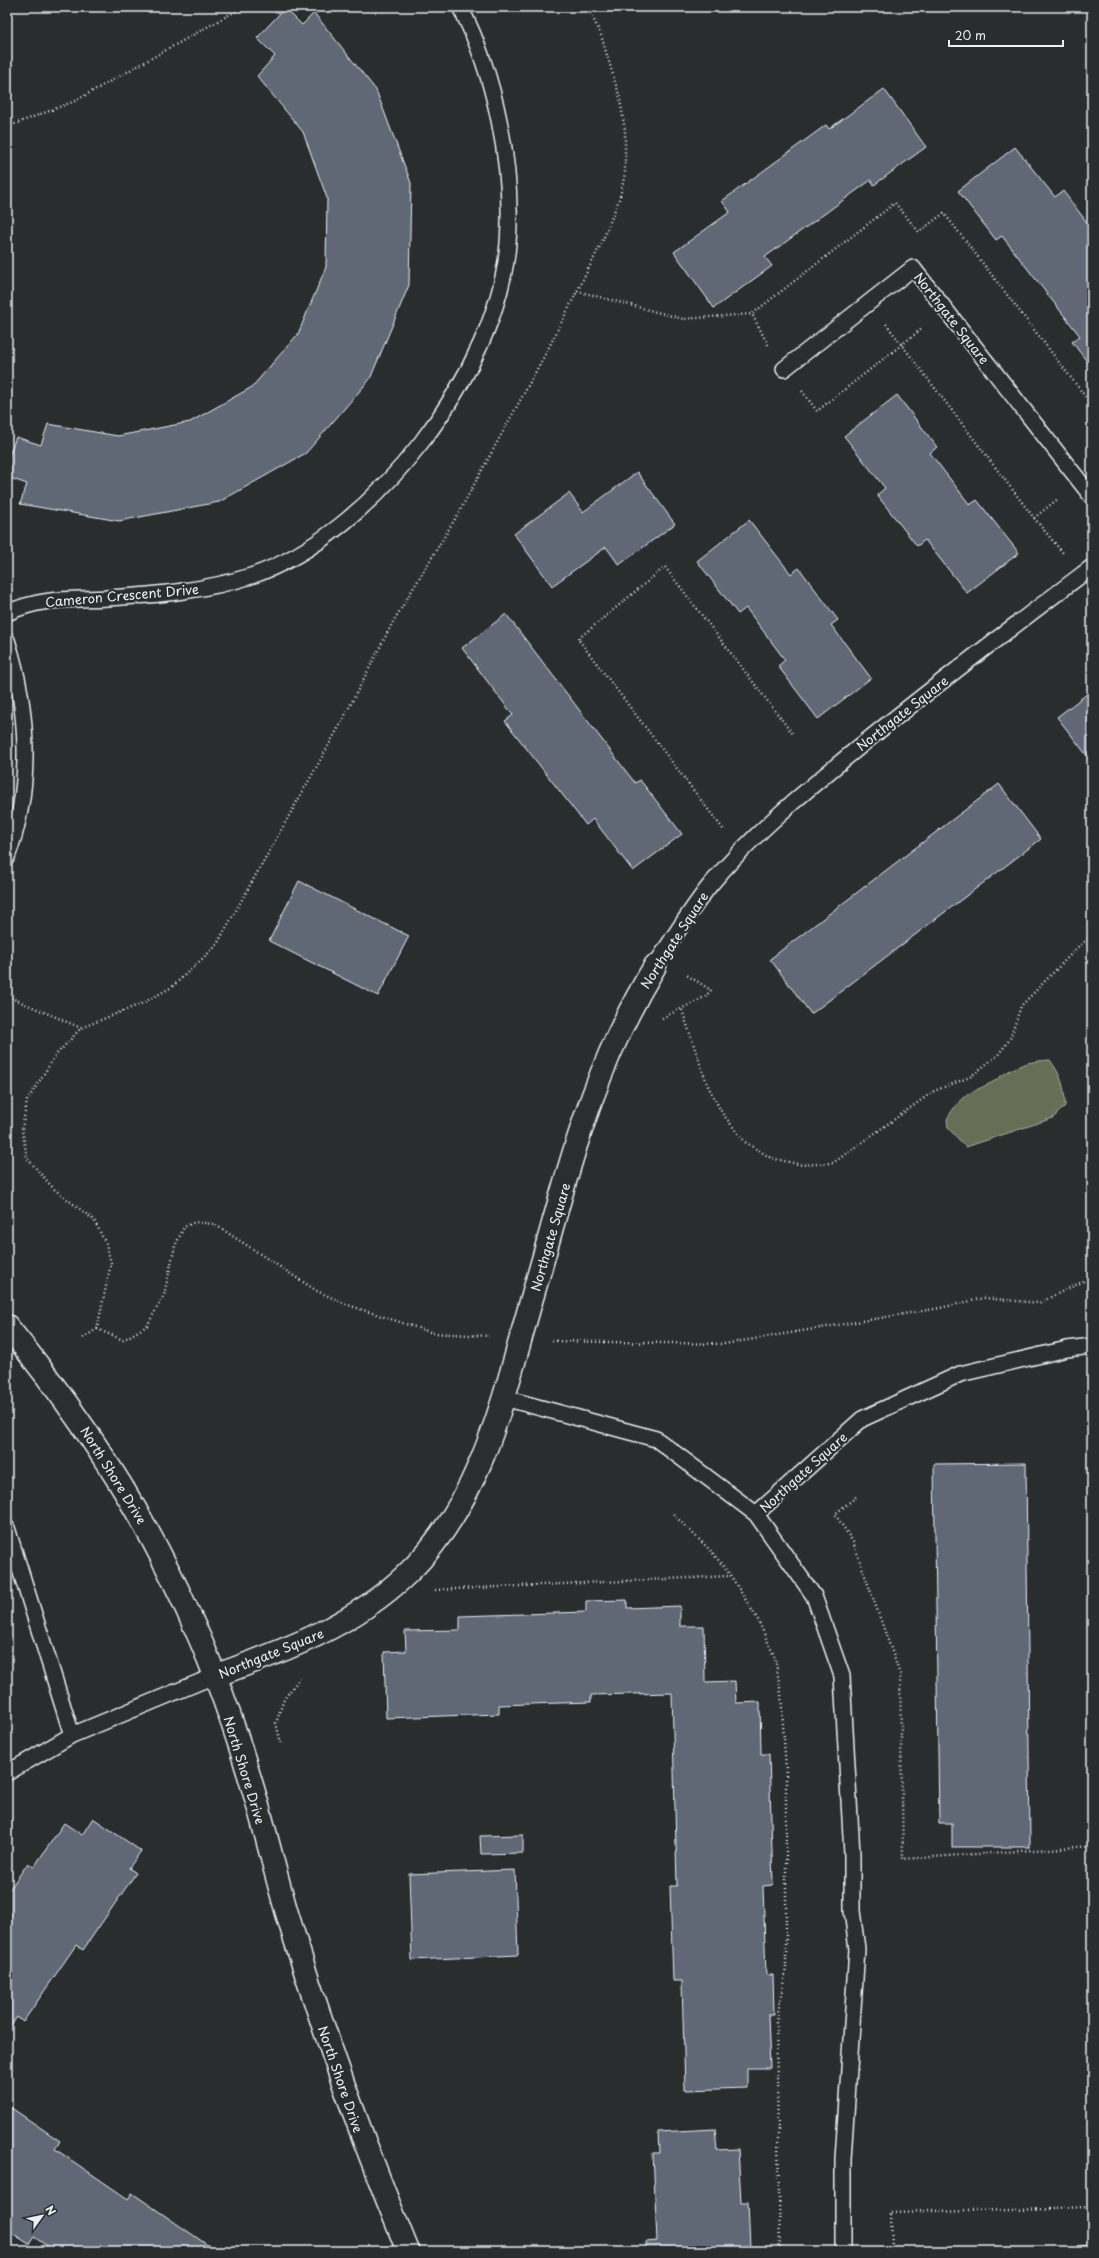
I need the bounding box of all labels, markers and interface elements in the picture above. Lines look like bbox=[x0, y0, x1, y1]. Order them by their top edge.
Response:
scale bar bbox=[949, 22, 1063, 48]
text: 20 m bbox=[955, 26, 986, 44]
street label: Northgate Square bbox=[910, 268, 994, 368]
street label: Cameron Crescent Drive bbox=[45, 579, 200, 611]
street label: Northgate Square bbox=[852, 671, 952, 755]
street label: Northgate Square bbox=[636, 888, 713, 992]
street label: Northgate Square bbox=[525, 1180, 575, 1293]
street label: North Shore Drive bbox=[76, 1423, 152, 1527]
street label: Northgate Square bbox=[755, 1427, 851, 1517]
street label: Northgate Square bbox=[216, 1623, 327, 1683]
street label: North Shore Drive bbox=[220, 1714, 270, 1826]
street label: North Shore Drive bbox=[314, 2023, 368, 2135]
north arrow bbox=[22, 2196, 62, 2236]
text: N bbox=[41, 2202, 60, 2219]

